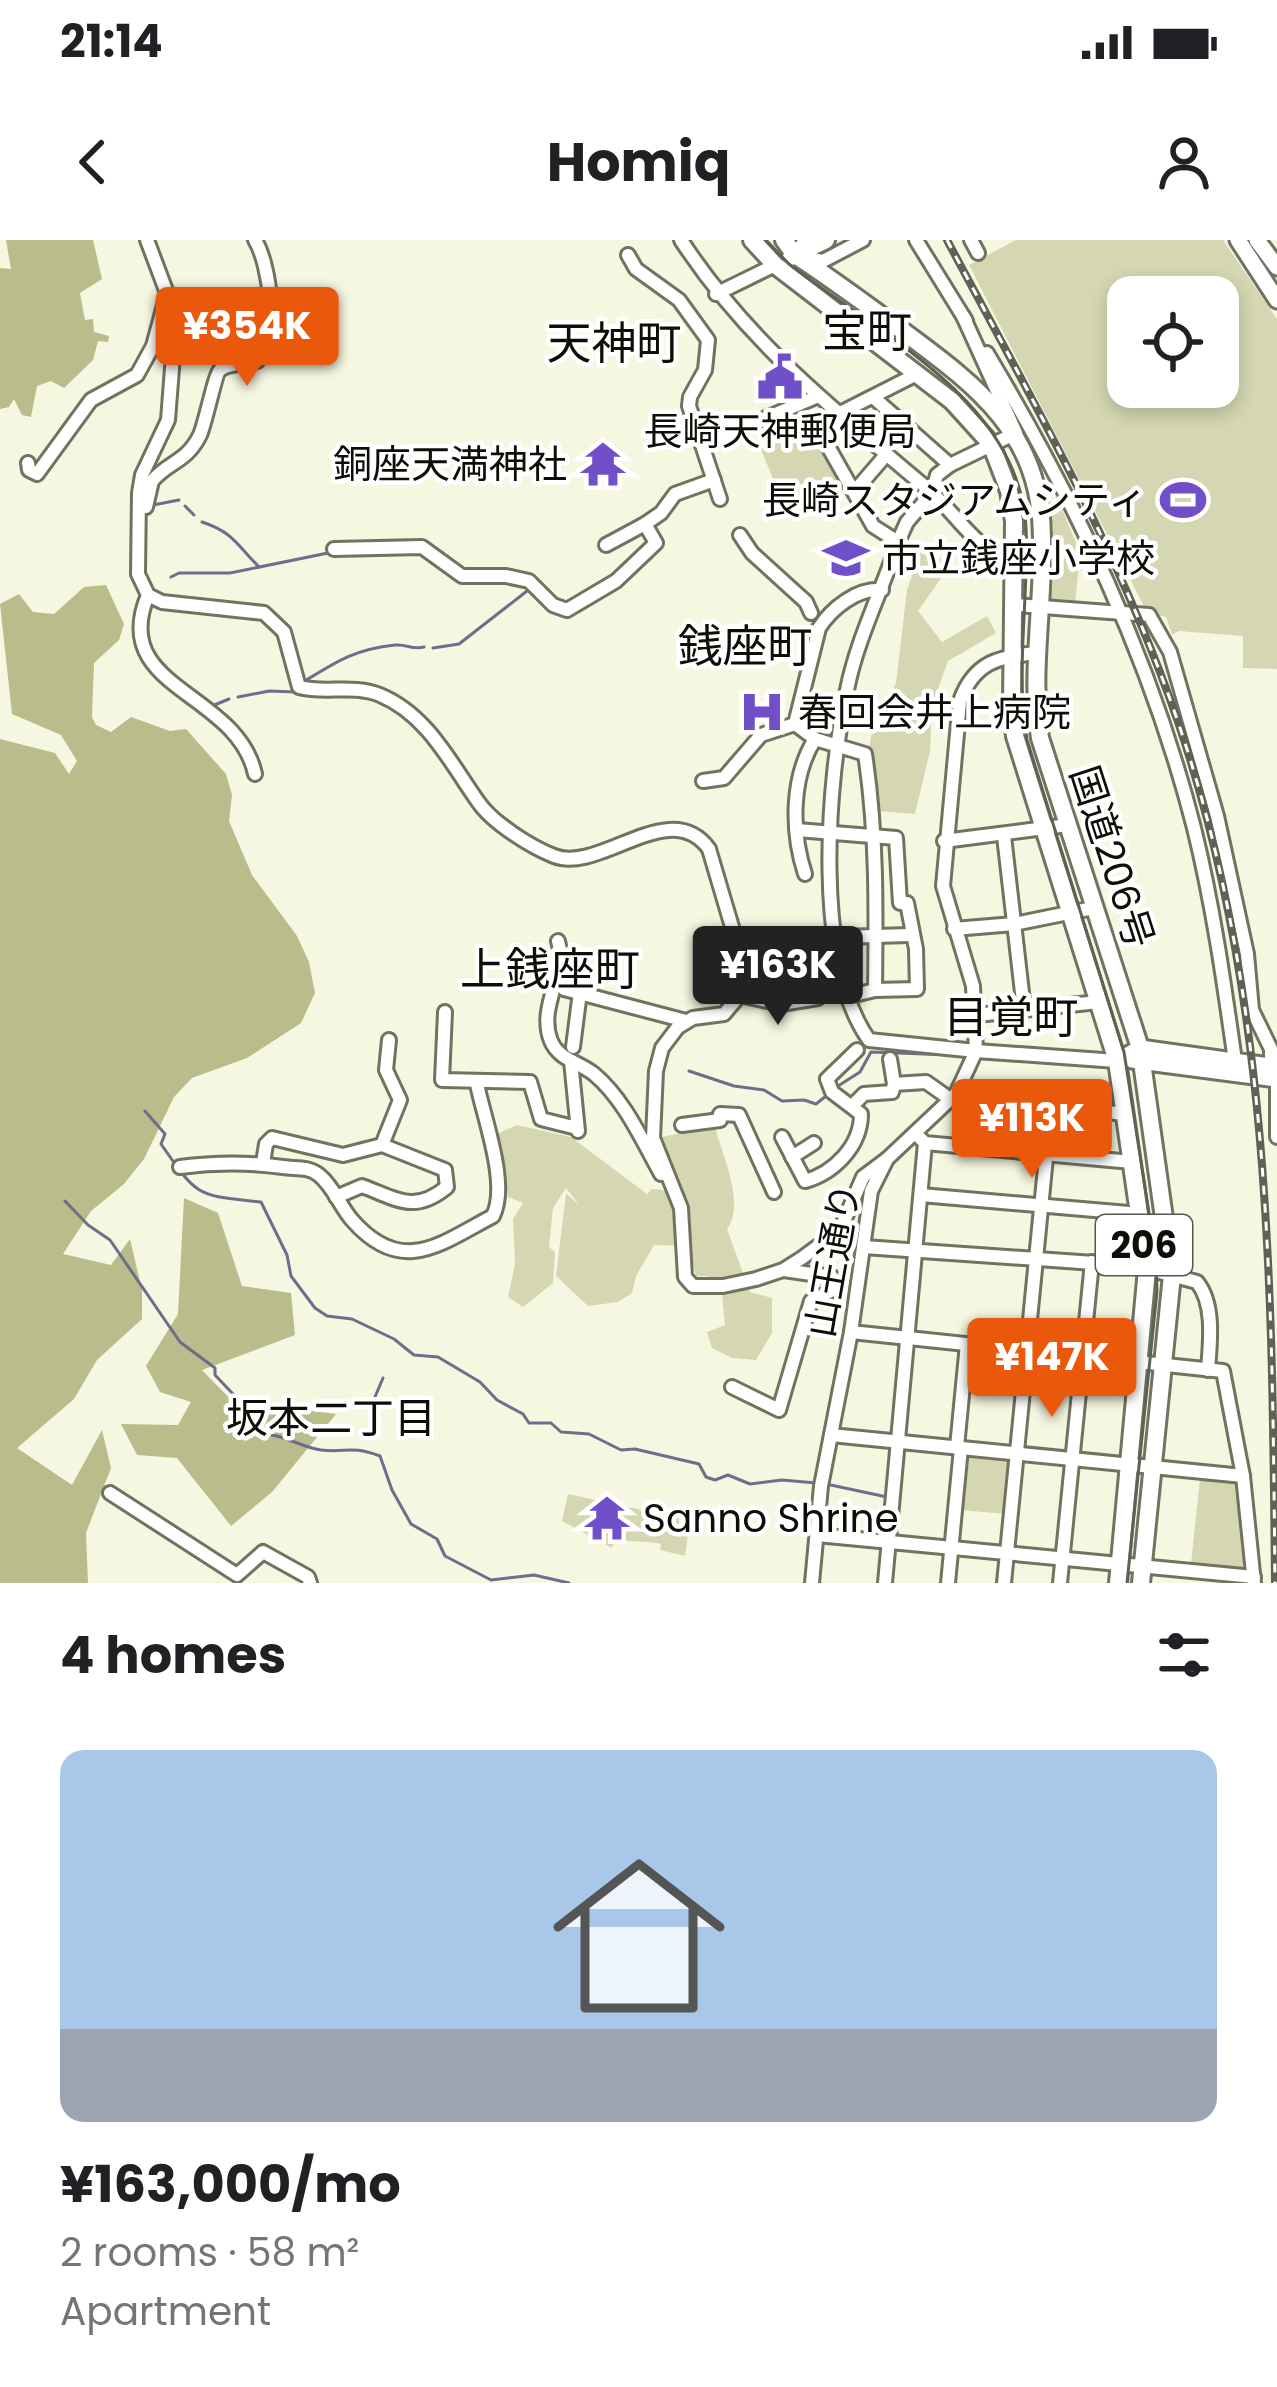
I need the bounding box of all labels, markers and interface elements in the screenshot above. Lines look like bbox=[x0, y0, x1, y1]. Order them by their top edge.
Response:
text: 21:14 bbox=[60, 10, 163, 73]
text: Homiq bbox=[547, 124, 730, 200]
icon: back bbox=[60, 129, 126, 195]
icon: person bbox=[1151, 129, 1217, 195]
map controls bbox=[1107, 276, 1239, 408]
button: locate bbox=[1107, 276, 1239, 408]
pin: ¥354K bbox=[163, 287, 331, 389]
text: ¥354K bbox=[183, 298, 311, 353]
district label: 宝町 bbox=[822, 300, 912, 363]
district label: 天神町 bbox=[546, 312, 682, 375]
public building icon: 長崎天神郵便局 bbox=[755, 352, 805, 402]
place label: 長崎天神郵便局 bbox=[643, 404, 917, 459]
place label: 銅座天満神社 bbox=[333, 437, 567, 492]
temple icon: 銅座天満神社 bbox=[578, 439, 628, 489]
place label: 長崎スタジアムシティ bbox=[762, 473, 1147, 528]
sports icon: 長崎スタジアムシティ bbox=[1158, 475, 1208, 525]
place label: 市立銭座小学校 bbox=[882, 531, 1155, 586]
school or university icon: 市立銭座小学校 bbox=[821, 533, 871, 583]
district label: 銭座町 bbox=[677, 615, 813, 678]
place label: 春回会井上病院 bbox=[798, 685, 1071, 740]
hospital icon: 春回会井上病院 bbox=[737, 687, 787, 737]
street label: 国道206号 bbox=[1057, 759, 1167, 955]
pin: ¥163K bbox=[694, 926, 862, 1028]
text: ¥163K bbox=[720, 937, 836, 992]
district label: 上銭座町 bbox=[460, 938, 640, 1001]
district label: 目覚町 bbox=[943, 986, 1079, 1049]
pin: ¥113K bbox=[948, 1079, 1116, 1181]
text: ¥113K bbox=[979, 1090, 1085, 1145]
street label: 山王通り bbox=[792, 1178, 874, 1342]
road number: 206 bbox=[1096, 1215, 1192, 1275]
pin: ¥147K bbox=[968, 1318, 1136, 1420]
text: ¥147K bbox=[994, 1329, 1110, 1384]
district label: 坂本二丁目 bbox=[226, 1389, 436, 1448]
place label: Sanno Shrine bbox=[643, 1491, 899, 1546]
temple icon: Sanno Shrine bbox=[582, 1493, 632, 1543]
text: 4 homes bbox=[60, 1619, 286, 1691]
icon: filters bbox=[1151, 1622, 1217, 1688]
icon: home bbox=[531, 1828, 747, 2044]
text: ¥163,000/mo bbox=[60, 2148, 401, 2220]
text: 2 rooms · 58 m² bbox=[60, 2225, 359, 2280]
text: Apartment bbox=[60, 2284, 271, 2339]

